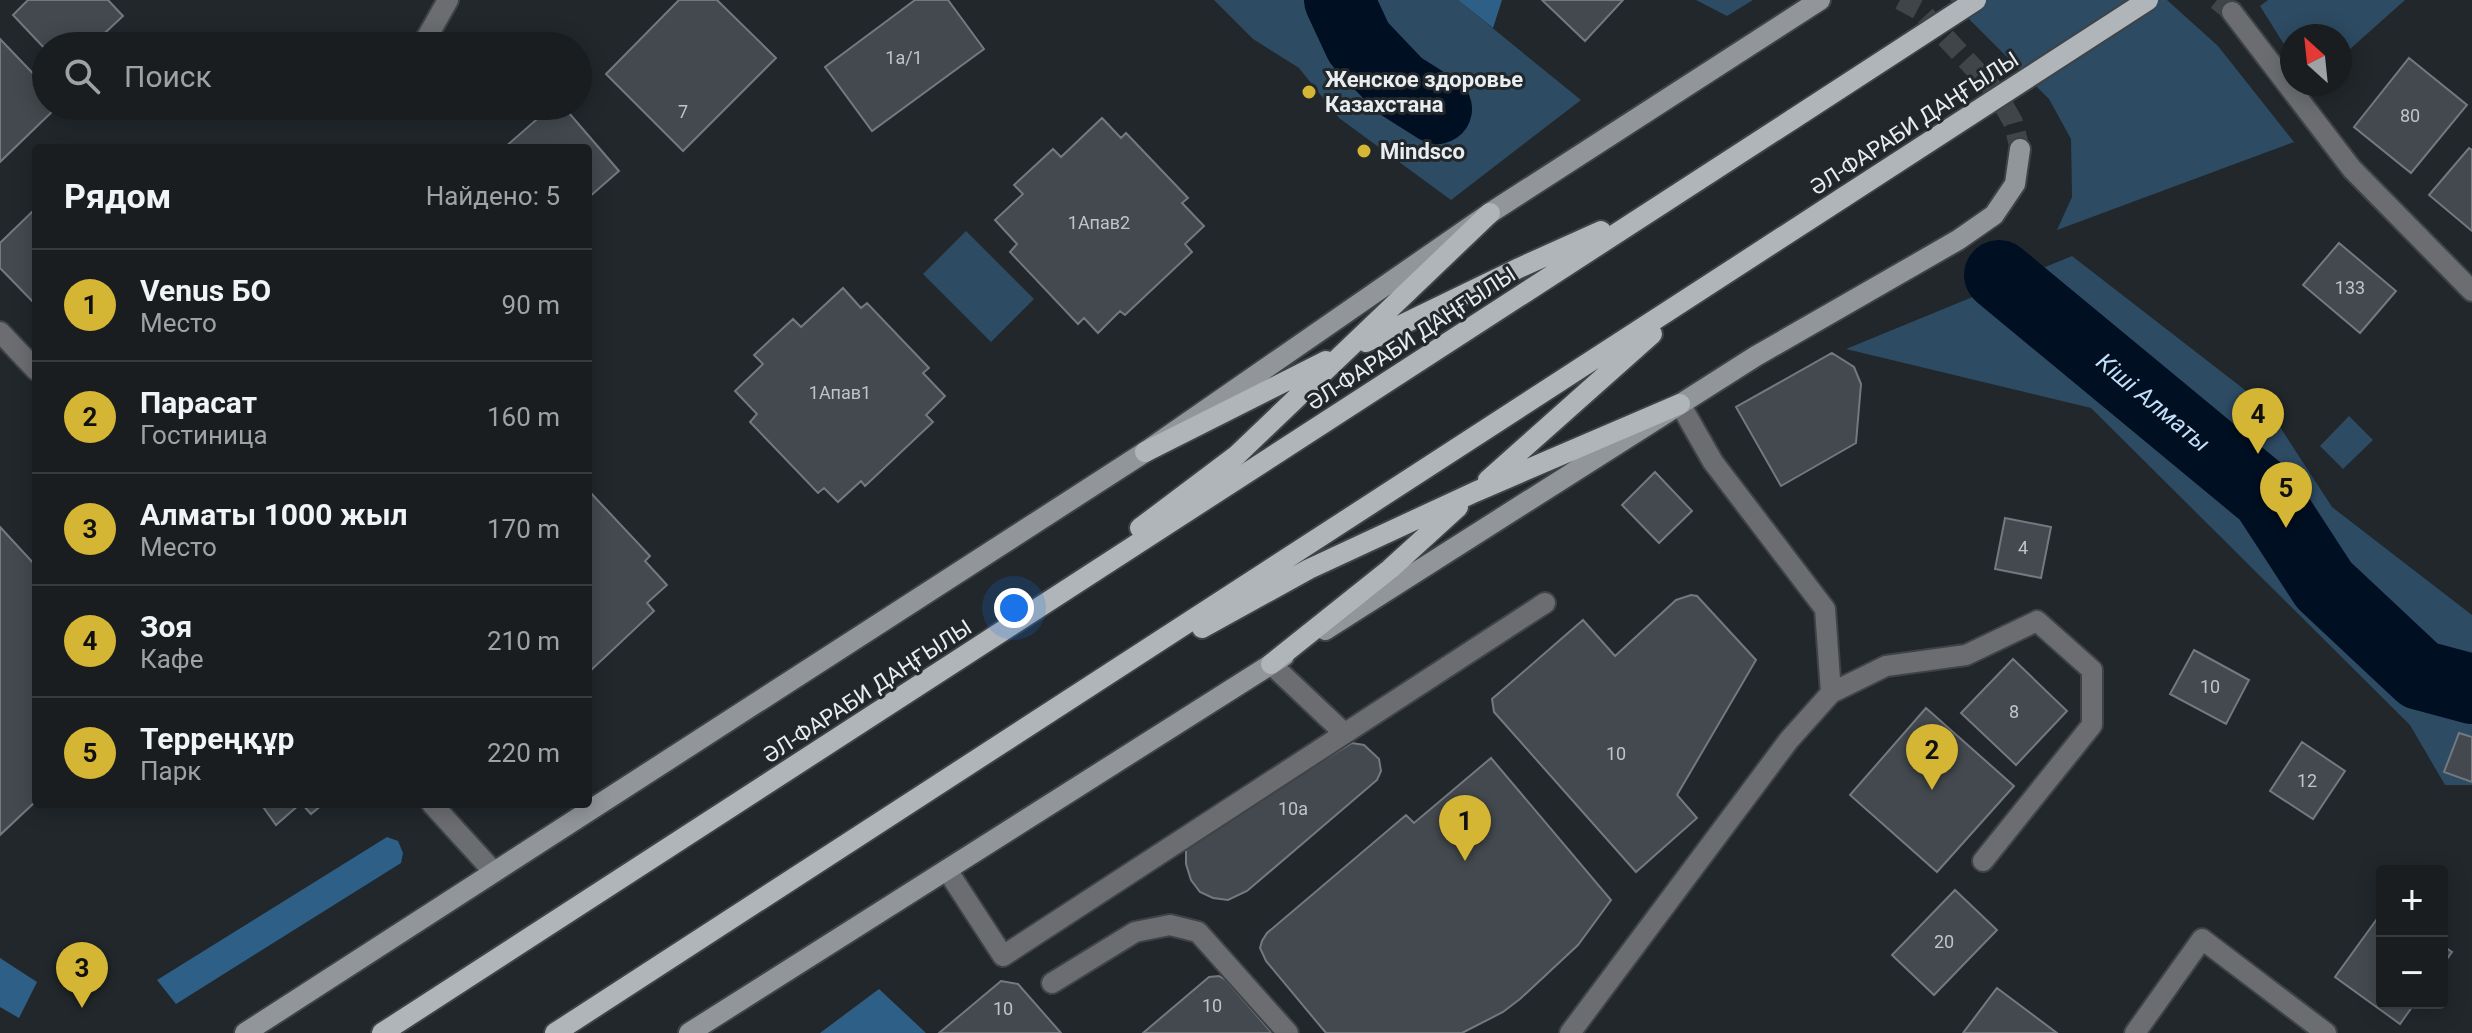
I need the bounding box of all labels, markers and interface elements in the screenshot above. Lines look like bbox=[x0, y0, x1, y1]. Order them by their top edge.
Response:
north arrow bbox=[2280, 24, 2352, 96]
search box bbox=[32, 32, 592, 120]
house number: 1а/1 bbox=[885, 47, 923, 68]
street label: ӘЛ-ФАРАБИ ДАҢҒЫЛЫ bbox=[1805, 47, 2023, 200]
icon: search bbox=[60, 54, 104, 98]
text: Поиск bbox=[124, 59, 212, 94]
place label: Женское здоровье Казахстана bbox=[1325, 67, 1523, 117]
marker: Женское здоровье Казахстана bbox=[1300, 83, 1318, 101]
house number: 7 bbox=[678, 101, 688, 122]
house number: 80 bbox=[2400, 105, 2420, 126]
place label: Mindsco bbox=[1380, 139, 1465, 164]
marker: Mindsco bbox=[1355, 142, 1373, 160]
text: Рядом bbox=[64, 176, 171, 216]
text: Найдено: 5 bbox=[426, 181, 560, 211]
house number: 1Апав2 bbox=[1068, 212, 1130, 233]
street label: ӘЛ-ФАРАБИ ДАҢҒЫЛЫ bbox=[1302, 262, 1520, 415]
text: Venus БО bbox=[140, 273, 271, 308]
house number: 133 bbox=[2335, 277, 2365, 298]
text: 1 bbox=[83, 290, 97, 320]
text: 90 m bbox=[502, 290, 560, 320]
text: Место bbox=[140, 308, 217, 338]
water label: Кіші Алматы bbox=[2091, 347, 2216, 458]
house number: 1Апав1 bbox=[809, 382, 871, 403]
text: Парасат bbox=[140, 385, 257, 420]
pin: 4 bbox=[2232, 388, 2284, 454]
text: 2 bbox=[83, 402, 97, 432]
text: 160 m bbox=[487, 402, 560, 432]
text: Гостиница bbox=[140, 420, 268, 450]
pin: 5 bbox=[2260, 462, 2312, 528]
text: Алматы 1000 жыл bbox=[140, 497, 408, 532]
text: 3 bbox=[83, 514, 97, 544]
text: 170 m bbox=[487, 514, 560, 544]
text: Место bbox=[140, 532, 217, 562]
house number: 4 bbox=[2018, 537, 2028, 558]
your location bbox=[994, 588, 1034, 628]
text: Зоя bbox=[140, 609, 192, 644]
street label: ӘЛ-ФАРАБИ ДАҢҒЫЛЫ bbox=[758, 615, 976, 768]
text: 4 bbox=[83, 626, 97, 656]
text: 210 m bbox=[487, 626, 560, 656]
text: Кафе bbox=[140, 644, 204, 674]
house number: 10 bbox=[2200, 676, 2220, 697]
house number: 8 bbox=[2009, 701, 2019, 722]
text: Терреңқұр bbox=[140, 721, 295, 756]
pin: 2 bbox=[1906, 724, 1958, 790]
text: 5 bbox=[83, 738, 97, 768]
text: 220 m bbox=[487, 738, 560, 768]
house number: 10 bbox=[1606, 743, 1626, 764]
text: Парк bbox=[140, 756, 201, 786]
house number: 12 bbox=[2297, 770, 2317, 791]
pin: 1 bbox=[1439, 795, 1491, 861]
house number: 10а bbox=[1278, 798, 1308, 819]
map controls bbox=[2376, 865, 2448, 1009]
button: + bbox=[2376, 865, 2448, 937]
house number: 20 bbox=[1934, 931, 1954, 952]
button: − bbox=[2376, 937, 2448, 1009]
pin: 3 bbox=[56, 942, 108, 1008]
house number: 10 bbox=[1202, 995, 1222, 1016]
house number: 10 bbox=[993, 998, 1013, 1019]

